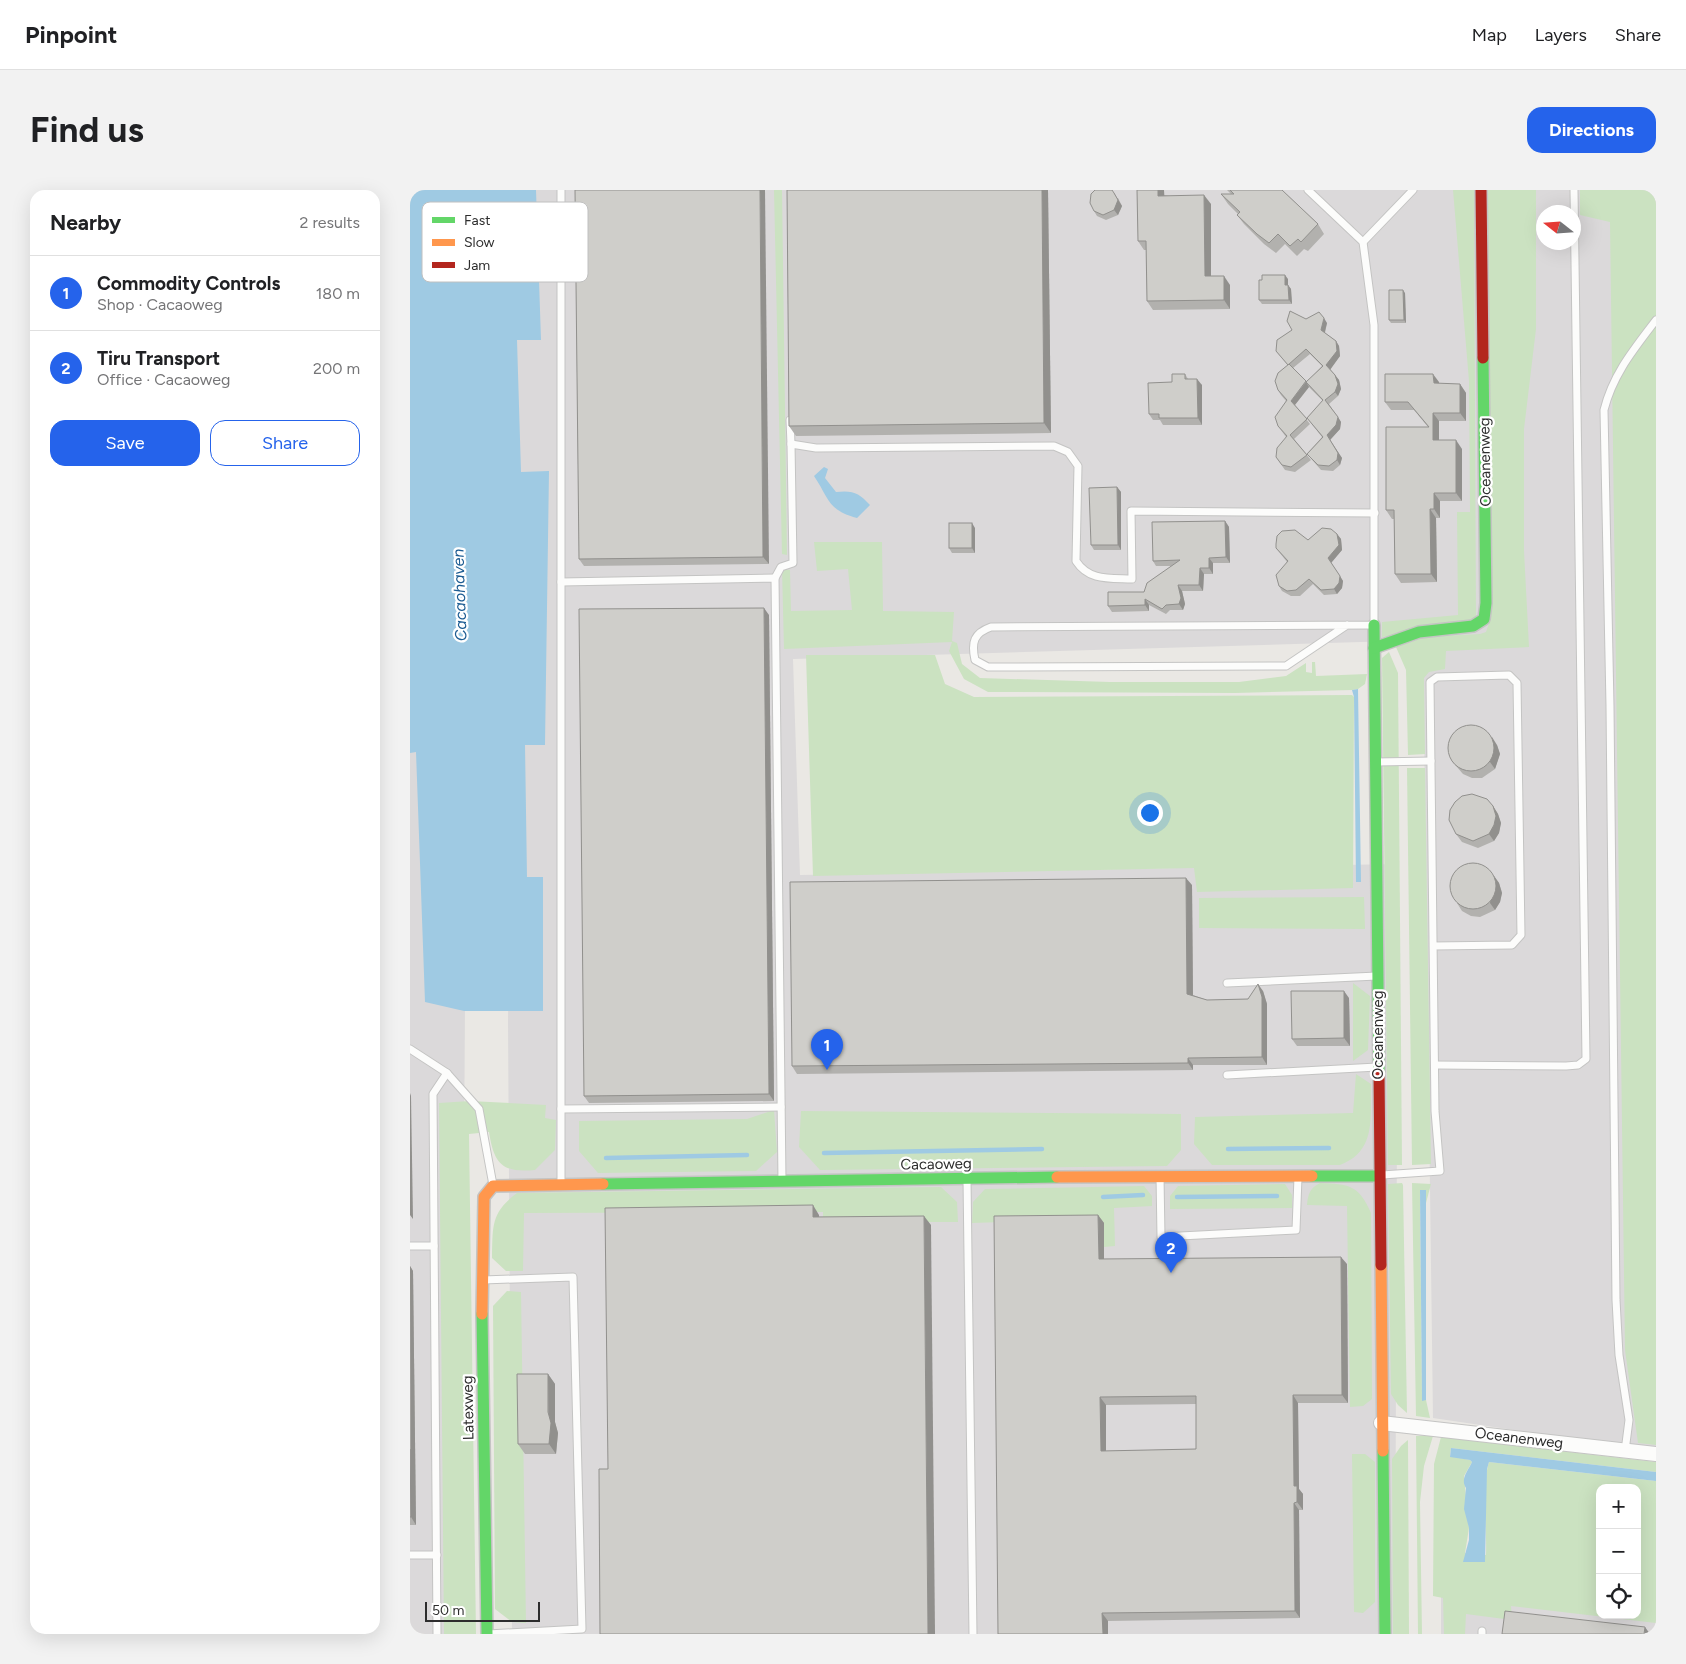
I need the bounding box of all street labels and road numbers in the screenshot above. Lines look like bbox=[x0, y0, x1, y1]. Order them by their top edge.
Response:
street label: Oceanenweg bbox=[1475, 417, 1495, 507]
street label: Oceanenweg bbox=[1369, 991, 1387, 1080]
street label: Cacaoweg bbox=[900, 1154, 972, 1174]
street label: Latexweg bbox=[458, 1375, 478, 1441]
street label: Oceanenweg bbox=[1474, 1424, 1564, 1452]

